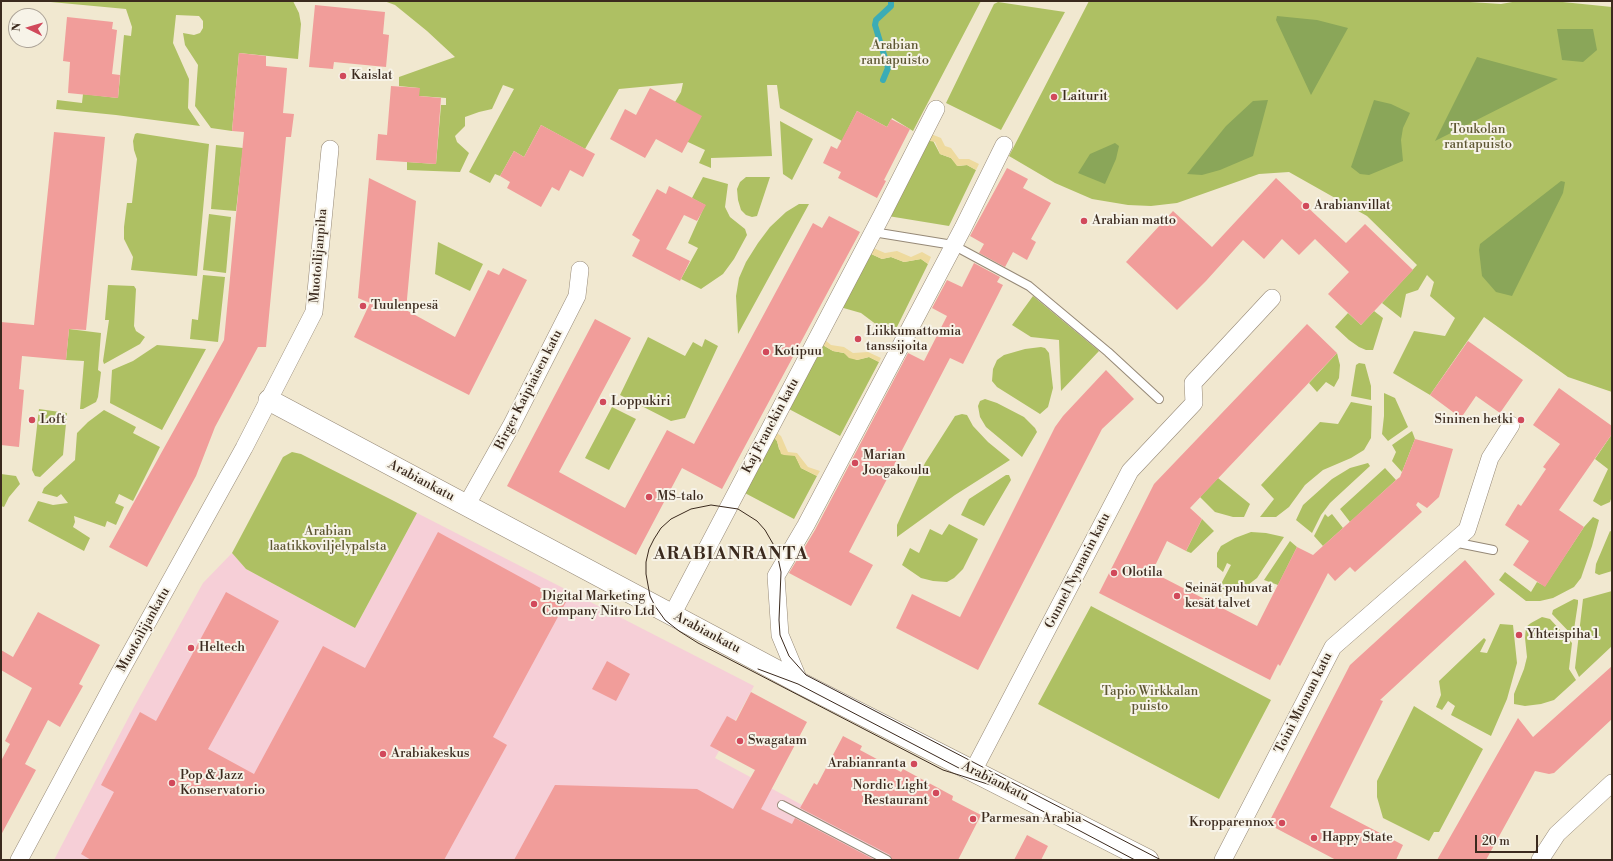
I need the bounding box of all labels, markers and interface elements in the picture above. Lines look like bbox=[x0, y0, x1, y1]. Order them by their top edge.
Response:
north arrow bbox=[8, 8, 48, 48]
text: N bbox=[10, 22, 24, 32]
park label: Arabian rantapuisto bbox=[861, 38, 929, 69]
place label: Kaislat bbox=[351, 68, 393, 84]
marker: Kaislat bbox=[338, 71, 348, 81]
place label: Laiturit bbox=[1062, 89, 1108, 105]
marker: Laiturit bbox=[1049, 92, 1059, 102]
park label: Toukolan rantapuisto bbox=[1444, 122, 1512, 153]
place label: Arabianvillat bbox=[1314, 198, 1391, 214]
marker: Arabianvillat bbox=[1301, 201, 1311, 211]
street label: Muotoilijanpiha bbox=[307, 208, 331, 304]
place label: Arabian matto bbox=[1092, 213, 1176, 229]
marker: Arabian matto bbox=[1079, 216, 1089, 226]
place label: Tuulenpesä bbox=[371, 298, 438, 314]
marker: Tuulenpesä bbox=[358, 301, 368, 311]
place label: Liikkumattomia tanssijoita bbox=[866, 324, 961, 355]
street label: Birger Kaipiaisen katu bbox=[492, 327, 566, 453]
marker: Liikkumattomia tanssijoita bbox=[853, 334, 863, 344]
place label: Kotipuu bbox=[774, 344, 822, 360]
marker: Kotipuu bbox=[761, 347, 771, 357]
street label: Kaj Franckin katu bbox=[739, 376, 803, 476]
place label: Loppukiri bbox=[611, 394, 671, 410]
marker: Loppukiri bbox=[598, 397, 608, 407]
place label: Loft bbox=[40, 412, 65, 428]
place label: Sininen hetki bbox=[1434, 412, 1513, 428]
marker: Loft bbox=[27, 415, 37, 425]
marker: Sininen hetki bbox=[1516, 415, 1526, 425]
place label: Marian Joogakoulu bbox=[863, 448, 929, 479]
street label: Arabiankatu bbox=[385, 457, 457, 505]
marker: Marian Joogakoulu bbox=[850, 458, 860, 468]
place label: MS-talo bbox=[657, 489, 704, 505]
marker: MS-talo bbox=[644, 492, 654, 502]
street label: Gunnel Nymanin katu bbox=[1042, 511, 1114, 631]
park label: Arabian laatikkoviljelypalsta bbox=[269, 524, 387, 555]
district label: ARABIANRANTA bbox=[653, 545, 809, 565]
place label: Olotila bbox=[1122, 565, 1163, 581]
marker: Olotila bbox=[1109, 568, 1119, 578]
place label: Seinät puhuvat kesät talvet bbox=[1185, 581, 1273, 612]
street label: Muotoilijankatu bbox=[114, 585, 174, 675]
place label: Digital Marketing Company Nitro Ltd bbox=[542, 589, 655, 620]
marker: Seinät puhuvat kesät talvet bbox=[1172, 591, 1182, 601]
marker: Digital Marketing Company Nitro Ltd bbox=[529, 599, 539, 609]
street label: Arabiankatu bbox=[671, 609, 743, 657]
place label: Yhteispiha 1 bbox=[1527, 627, 1599, 643]
marker: Yhteispiha 1 bbox=[1514, 630, 1524, 640]
place label: Heltech bbox=[199, 640, 245, 656]
marker: Heltech bbox=[186, 643, 196, 653]
street label: Toini Muonan katu bbox=[1272, 650, 1336, 756]
park label: Tapio Wirkkalan puisto bbox=[1102, 684, 1198, 715]
place label: Swagatam bbox=[748, 733, 807, 749]
marker: Swagatam bbox=[735, 736, 745, 746]
place label: Arabiakeskus bbox=[391, 746, 470, 762]
marker: Arabiakeskus bbox=[378, 749, 388, 759]
place label: Arabianranta bbox=[828, 756, 906, 772]
marker: Arabianranta bbox=[909, 759, 919, 769]
street label: Arabiankatu bbox=[959, 759, 1031, 805]
place label: Pop & Jazz Konservatorio bbox=[180, 768, 265, 799]
marker: Pop & Jazz Konservatorio bbox=[167, 778, 177, 788]
place label: Nordic Light Restaurant bbox=[853, 778, 928, 809]
marker: Nordic Light Restaurant bbox=[931, 788, 941, 798]
place label: Parmesan Arabia bbox=[981, 811, 1082, 827]
marker: Parmesan Arabia bbox=[968, 814, 978, 824]
place label: Kropparennox bbox=[1189, 815, 1274, 831]
marker: Kropparennox bbox=[1277, 818, 1287, 828]
scale bar bbox=[1477, 827, 1540, 853]
place label: Happy State bbox=[1322, 830, 1393, 846]
marker: Happy State bbox=[1309, 833, 1319, 843]
text: 20 m bbox=[1482, 834, 1510, 849]

